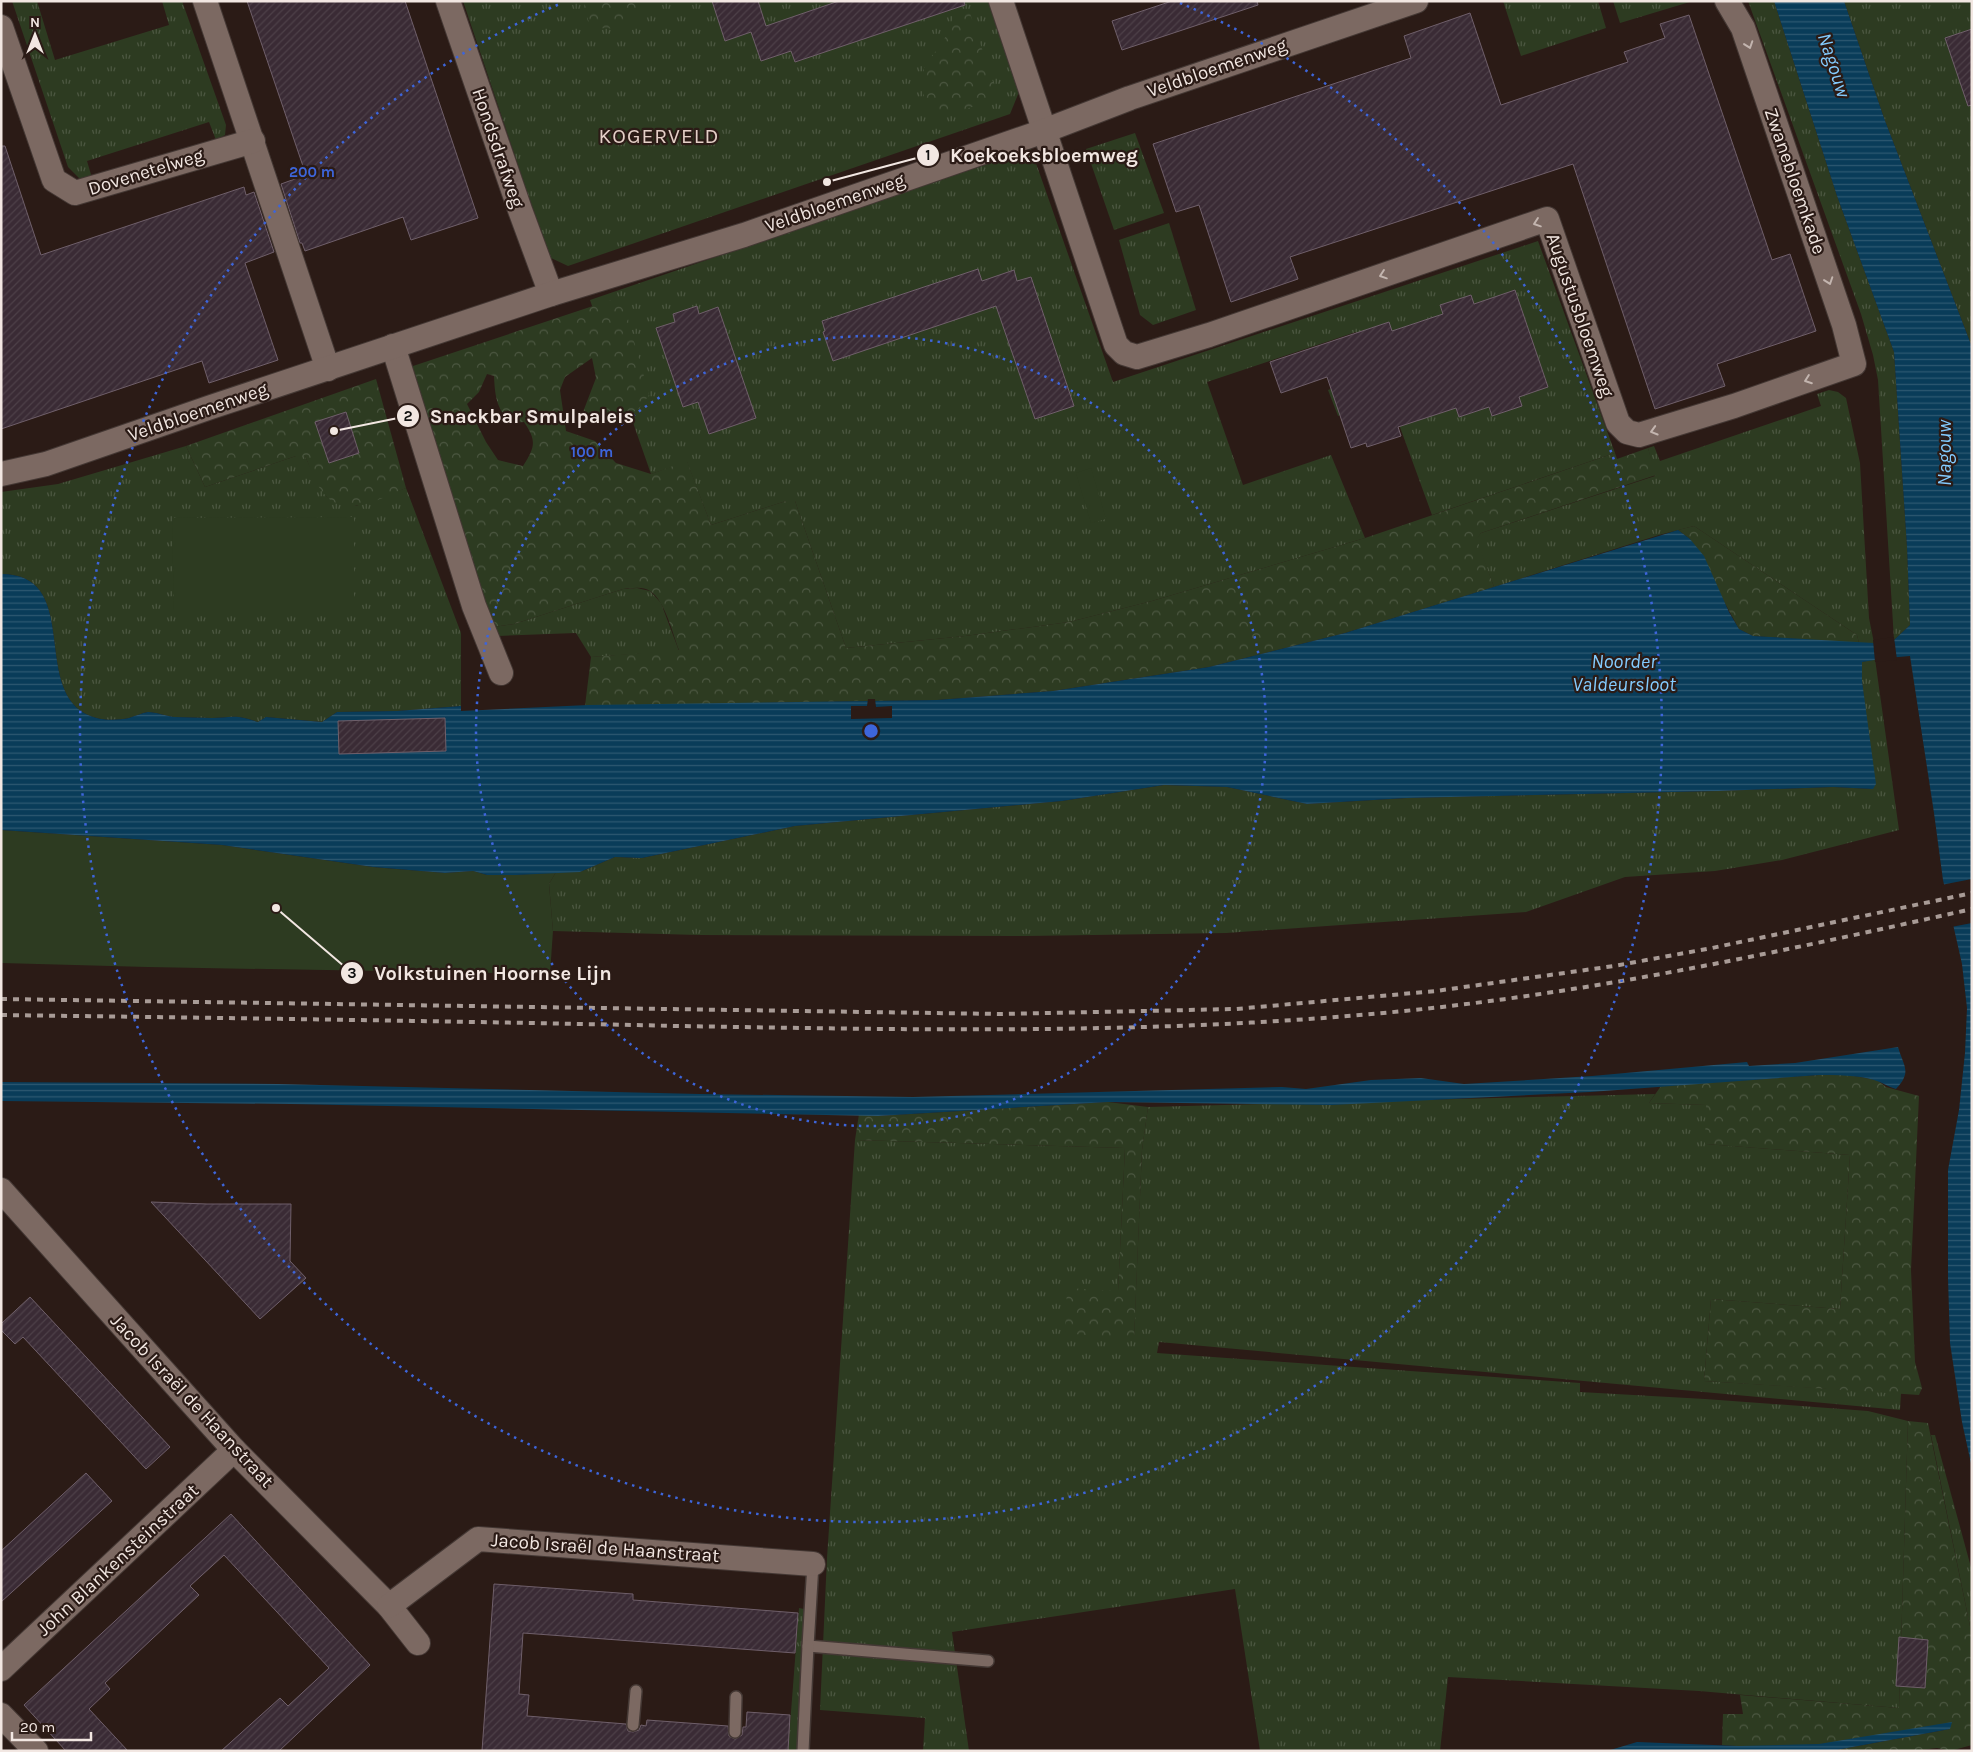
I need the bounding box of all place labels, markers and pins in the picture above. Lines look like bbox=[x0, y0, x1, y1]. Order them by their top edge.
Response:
callout: Koekoeksbloemweg bbox=[915, 138, 1148, 173]
callout: Snackbar Smulpaleis bbox=[395, 398, 644, 433]
centre of rings bbox=[862, 722, 880, 740]
callout: Volkstuinen Hoornse Lijn bbox=[339, 955, 622, 990]

